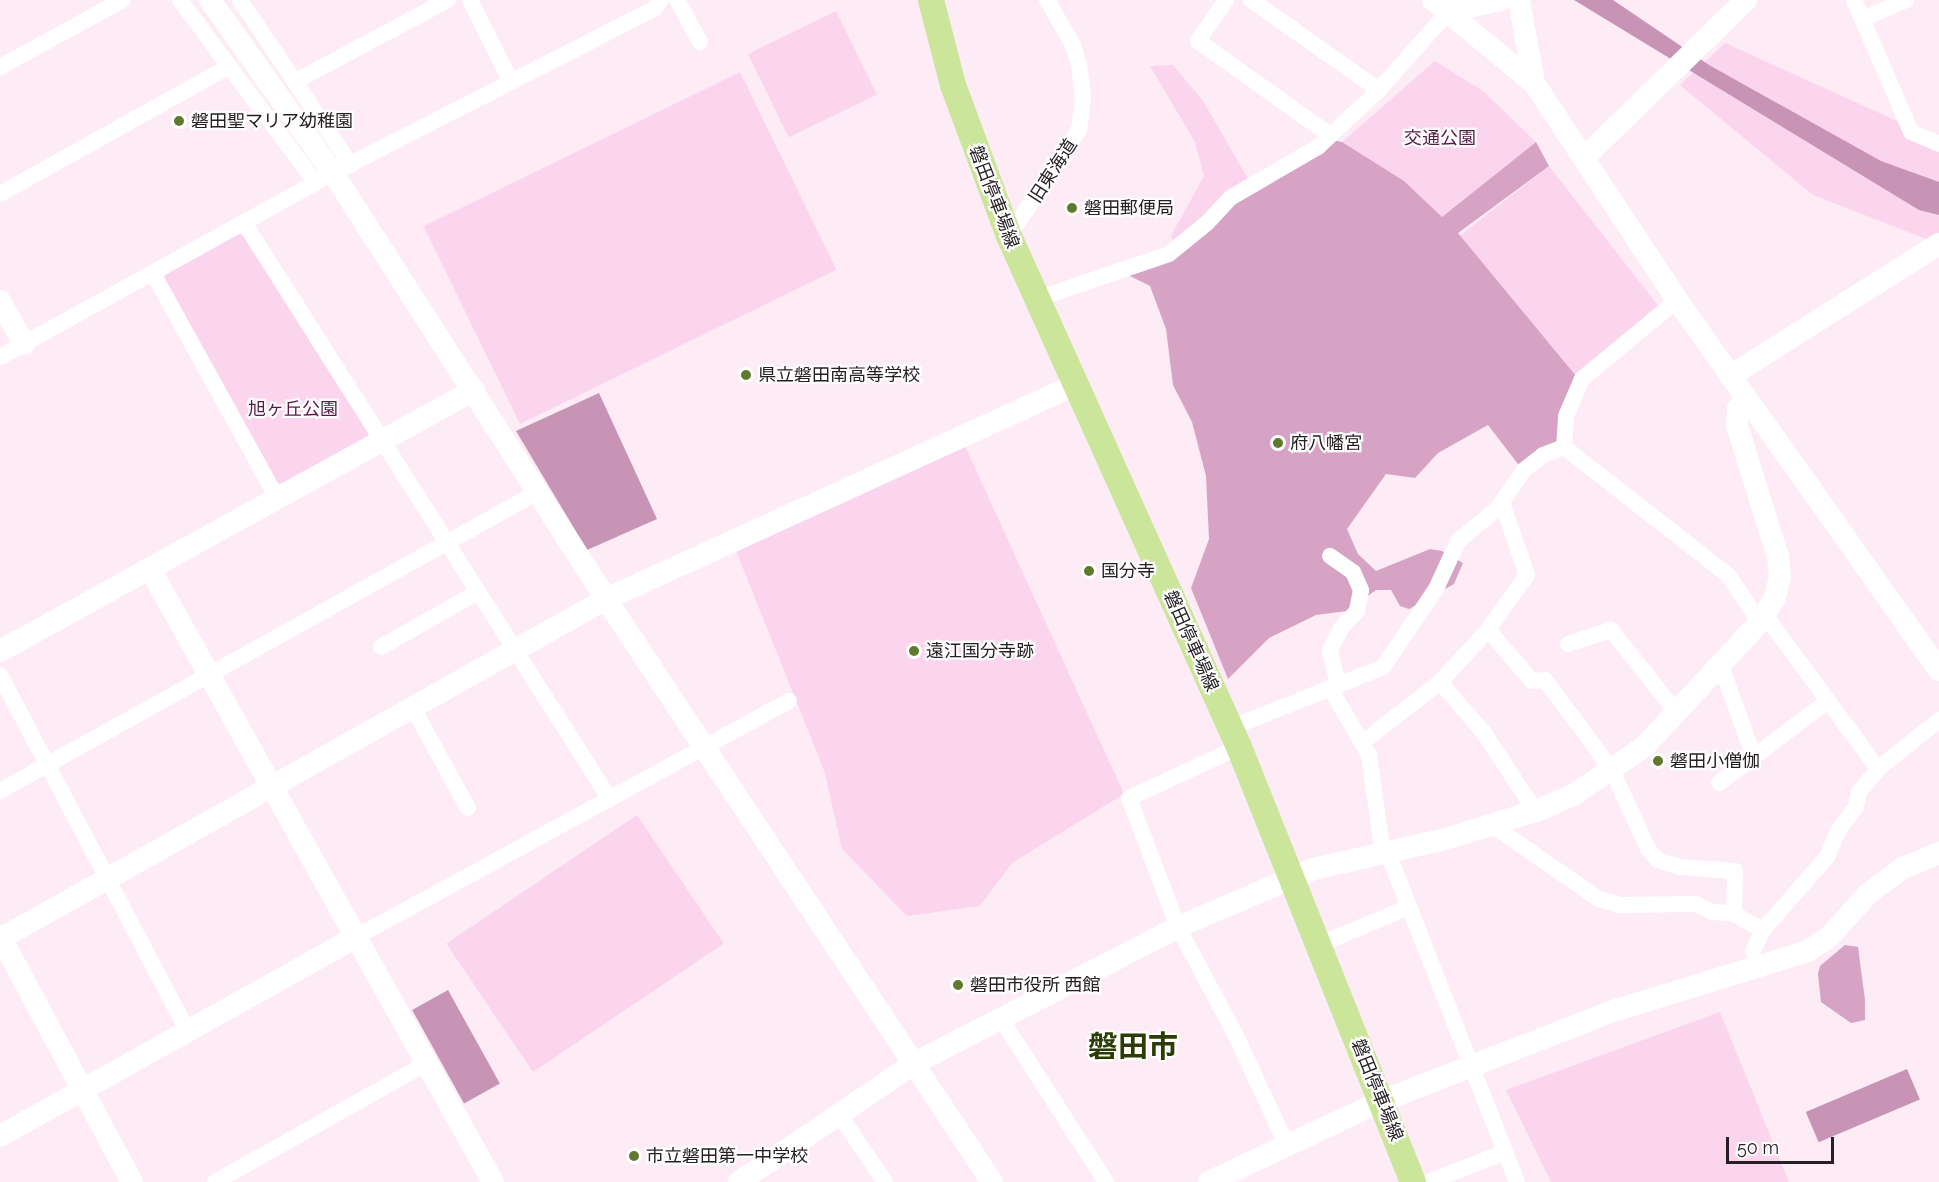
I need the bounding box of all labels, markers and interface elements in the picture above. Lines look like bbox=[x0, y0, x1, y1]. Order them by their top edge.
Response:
place label: 磐田聖マリア幼稚園 bbox=[191, 110, 353, 132]
marker: 磐田聖マリア幼稚園 bbox=[172, 114, 186, 128]
park label: 交通公園 bbox=[1404, 127, 1476, 149]
street label: 旧東海道 bbox=[1024, 135, 1082, 207]
street label: 磐田停車場線 bbox=[965, 143, 1023, 251]
place label: 磐田郵便局 bbox=[1084, 197, 1174, 219]
marker: 磐田郵便局 bbox=[1065, 201, 1079, 215]
place label: 県立磐田南高等学校 bbox=[758, 364, 920, 386]
marker: 県立磐田南高等学校 bbox=[739, 368, 753, 382]
park label: 旭ヶ丘公園 bbox=[248, 398, 338, 420]
place label: 府八幡宮 bbox=[1290, 432, 1362, 454]
marker: 府八幡宮 bbox=[1271, 436, 1285, 450]
place label: 国分寺 bbox=[1101, 560, 1155, 582]
marker: 国分寺 bbox=[1082, 564, 1096, 578]
street label: 磐田停車場線 bbox=[1159, 587, 1223, 695]
place label: 遠江国分寺跡 bbox=[926, 640, 1034, 662]
marker: 遠江国分寺跡 bbox=[907, 644, 921, 658]
place label: 磐田小僧伽 bbox=[1670, 750, 1760, 772]
marker: 磐田小僧伽 bbox=[1651, 754, 1665, 768]
place label: 磐田市役所 西館 bbox=[970, 974, 1101, 996]
marker: 磐田市役所 西館 bbox=[951, 978, 965, 992]
district label: 磐田市 bbox=[1088, 1029, 1178, 1065]
street label: 磐田停車場線 bbox=[1347, 1036, 1407, 1144]
scale bar bbox=[1729, 1125, 1837, 1163]
text: 50 m bbox=[1737, 1137, 1779, 1158]
place label: 市立磐田第一中学校 bbox=[646, 1145, 808, 1167]
marker: 市立磐田第一中学校 bbox=[627, 1149, 641, 1163]

